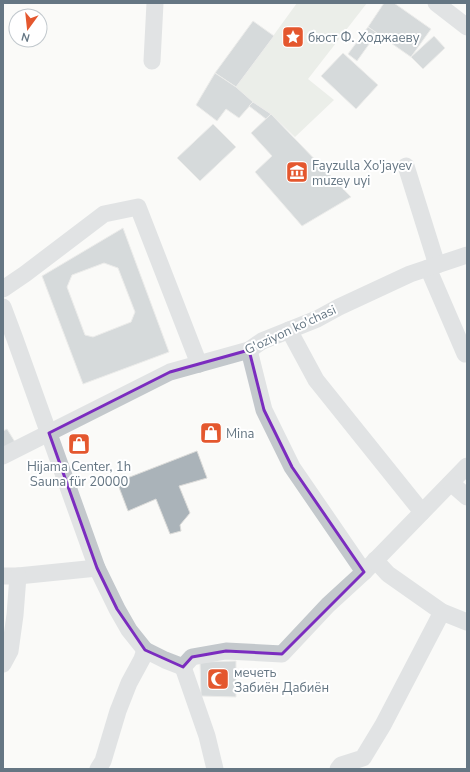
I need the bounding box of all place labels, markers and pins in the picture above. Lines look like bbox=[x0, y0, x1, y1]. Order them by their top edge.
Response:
place icon: бюст Ф. Ходжаеву bbox=[280, 24, 306, 50]
place label: бюст Ф. Ходжаеву bbox=[308, 29, 420, 47]
place label: Fayzulla Xo'jayev muzey uyi bbox=[312, 157, 412, 190]
museum icon: Fayzulla Xo'jayev muzey uyi bbox=[284, 159, 310, 185]
shop icon: Mina bbox=[198, 420, 224, 446]
place label: Mina bbox=[226, 425, 254, 443]
shop icon: Hijama Center, 1h Sauna für 20000 bbox=[66, 431, 92, 457]
place label: Hijama Center, 1h Sauna für 20000 bbox=[27, 458, 131, 491]
place label: мечеть Забиён Дабиён bbox=[234, 664, 329, 697]
mosque icon: мечеть Забиён Дабиён bbox=[205, 666, 231, 692]

